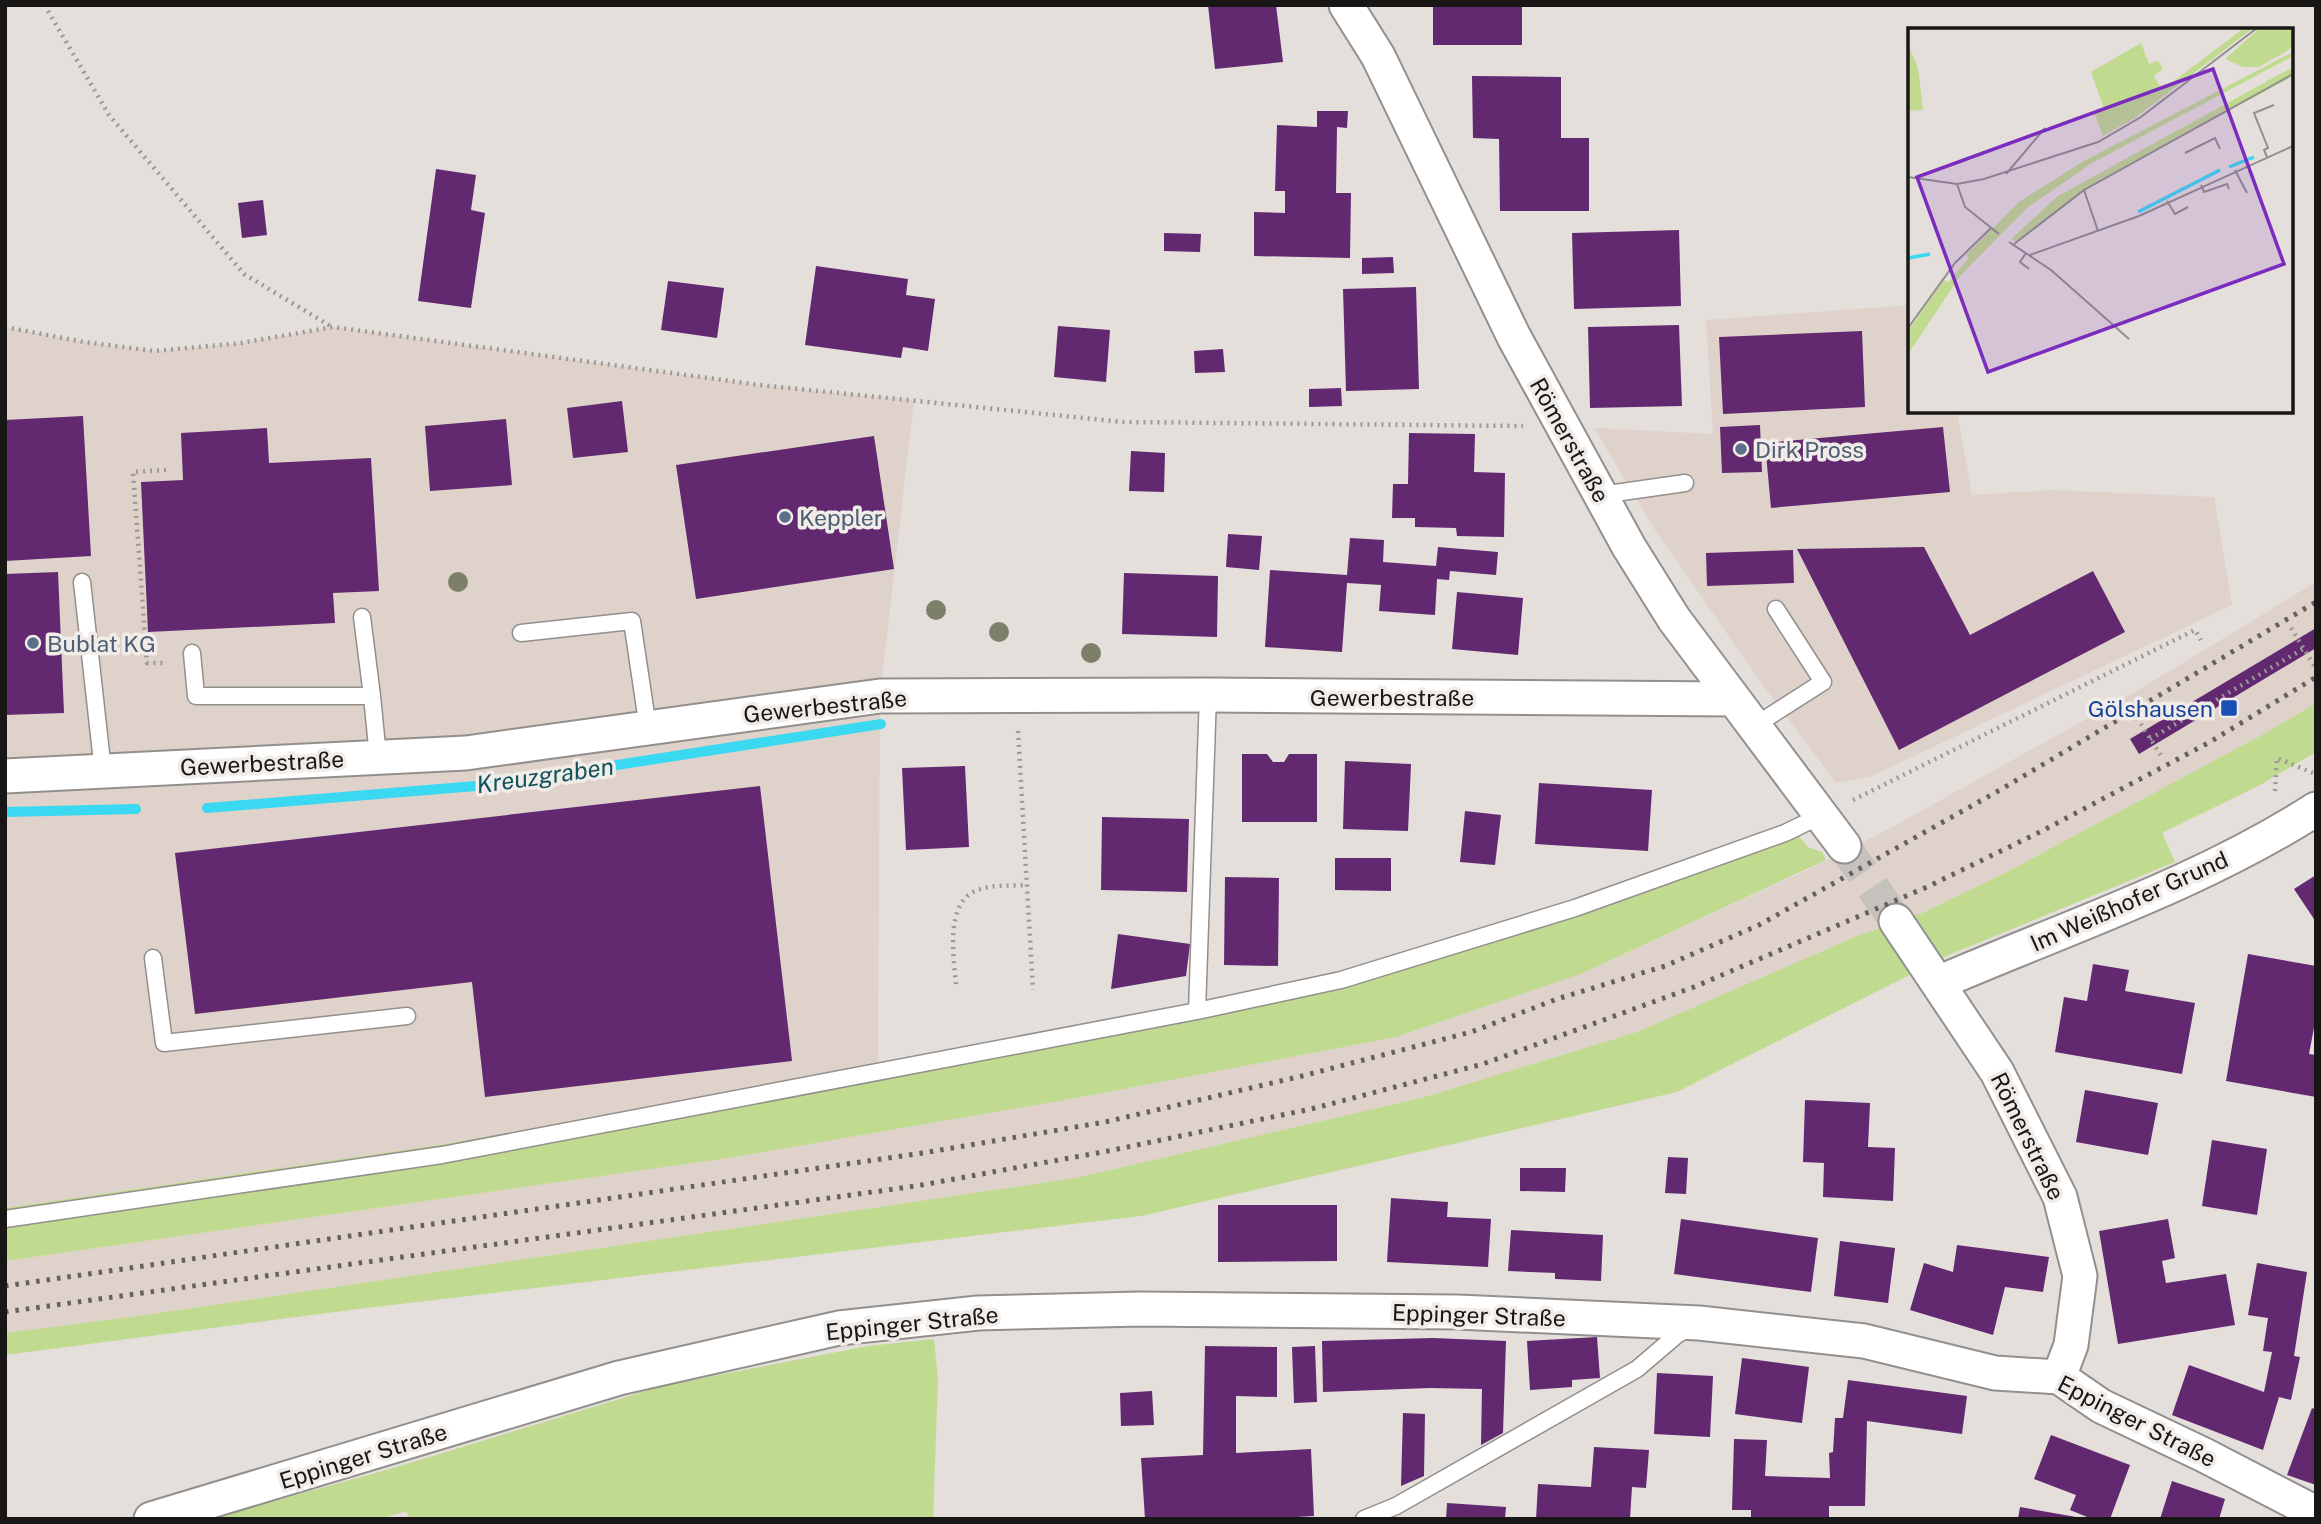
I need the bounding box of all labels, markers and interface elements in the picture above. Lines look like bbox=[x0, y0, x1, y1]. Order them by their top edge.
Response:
inset map bbox=[1908, 28, 2293, 413]
street label: Römerstraße bbox=[1525, 373, 1615, 507]
place label: Dirk Pross bbox=[1755, 436, 1864, 463]
marker: Dirk Pross bbox=[1733, 441, 1749, 457]
place label: Keppler bbox=[799, 504, 883, 531]
marker: Keppler bbox=[777, 509, 793, 525]
place label: Bublat KG bbox=[47, 630, 156, 657]
marker: Bublat KG bbox=[25, 635, 41, 651]
street label: Gewerbestraße bbox=[742, 684, 908, 728]
street label: Gewerbestraße bbox=[1310, 684, 1474, 711]
place label: Gölshausen bbox=[2088, 695, 2213, 722]
marker: Gölshausen bbox=[2219, 698, 2239, 718]
street label: Gewerbestraße bbox=[179, 745, 345, 781]
water label: Kreuzgraben bbox=[475, 752, 615, 798]
street label: Im Weißhofer Grund bbox=[2026, 845, 2232, 957]
street label: Römerstraße bbox=[1986, 1068, 2070, 1204]
street label: Eppinger Straße bbox=[1392, 1298, 1566, 1332]
street label: Eppinger Straße bbox=[824, 1300, 1000, 1346]
street label: Eppinger Straße bbox=[2053, 1370, 2221, 1472]
street label: Eppinger Straße bbox=[276, 1418, 450, 1494]

